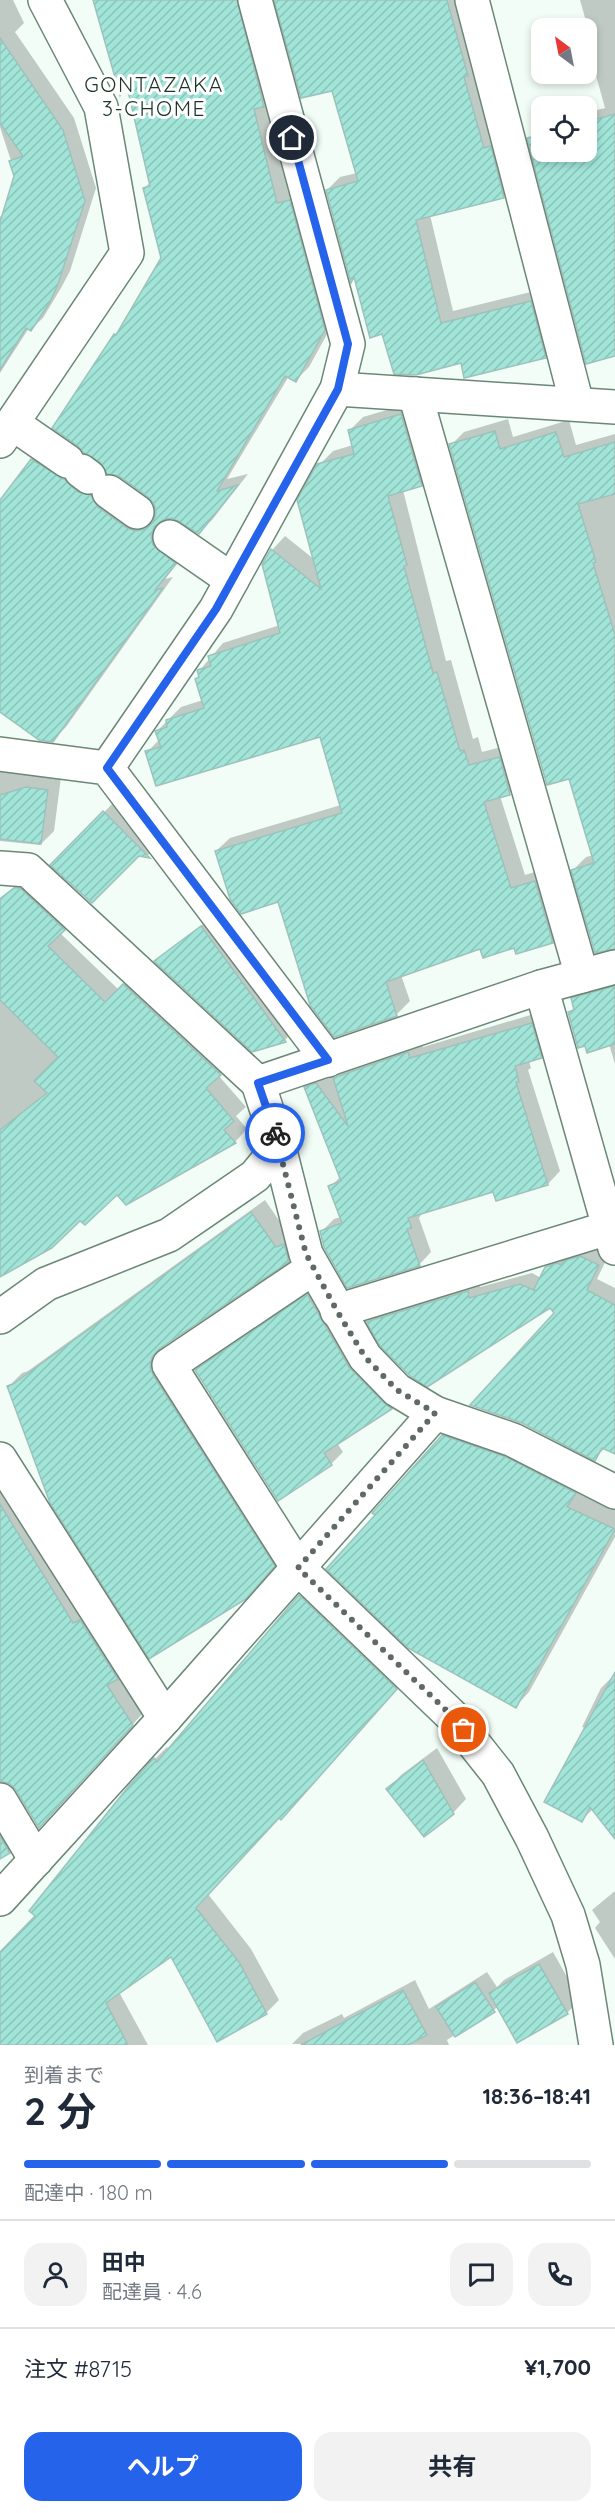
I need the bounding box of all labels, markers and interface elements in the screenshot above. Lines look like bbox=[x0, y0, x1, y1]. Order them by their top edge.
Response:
north arrow bbox=[531, 18, 597, 84]
map controls bbox=[531, 18, 597, 162]
district label: GONTAZAKA 3-CHOME bbox=[84, 71, 224, 121]
button: locate bbox=[531, 96, 597, 162]
pin bbox=[266, 112, 317, 163]
icon: home bbox=[275, 121, 308, 154]
courier bbox=[245, 1103, 305, 1163]
icon: bike bbox=[259, 1117, 292, 1150]
pin bbox=[438, 1704, 489, 1755]
icon: bag bbox=[447, 1713, 480, 1746]
text: 到着まで bbox=[24, 2062, 104, 2087]
text: 18:36–18:41 bbox=[482, 2082, 591, 2110]
text: 2 分 bbox=[24, 2086, 96, 2135]
text: 配達中 · 180 m bbox=[24, 2180, 153, 2205]
button: person bbox=[24, 2243, 87, 2306]
button: chat bbox=[450, 2243, 513, 2306]
button: phone bbox=[528, 2243, 591, 2306]
text: 田中 bbox=[102, 2248, 146, 2276]
text: 配達員 · 4.6 bbox=[102, 2279, 202, 2304]
text: ¥1,700 bbox=[524, 2353, 591, 2381]
text: 注文 #8715 bbox=[24, 2355, 132, 2383]
button: ヘルプ bbox=[24, 2432, 302, 2501]
button: 共有 bbox=[314, 2432, 591, 2501]

